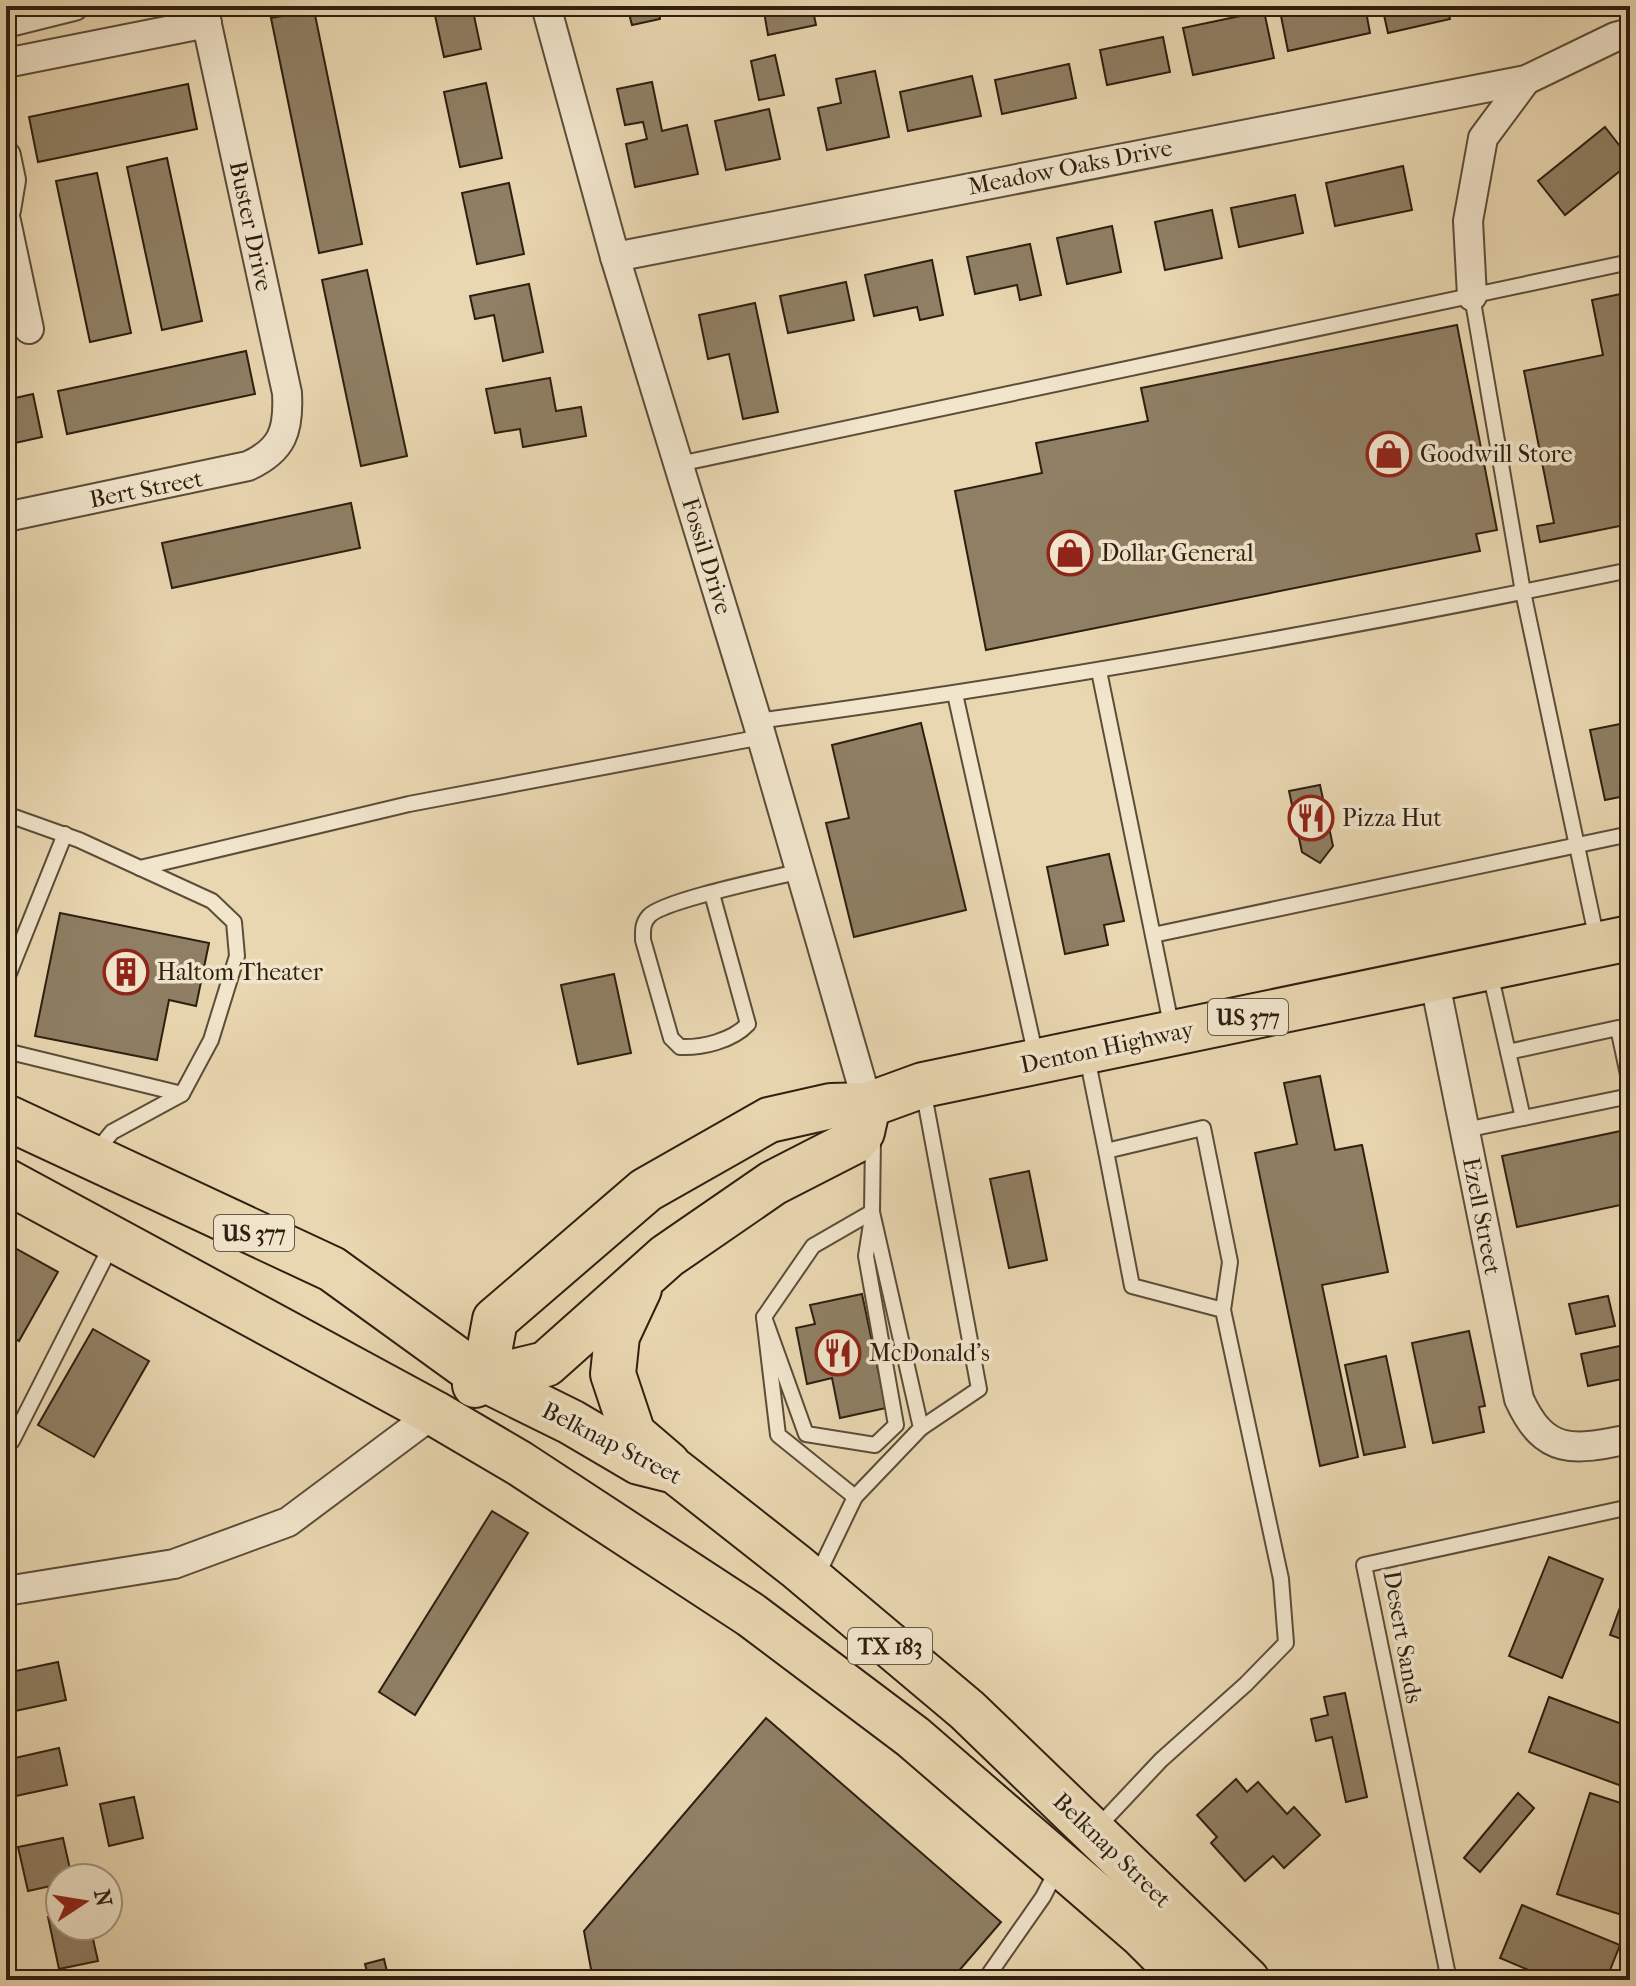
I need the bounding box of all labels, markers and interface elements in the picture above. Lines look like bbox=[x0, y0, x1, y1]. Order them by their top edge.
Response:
street label: Meadow Oaks Drive bbox=[966, 133, 1175, 201]
street label: Buster Drive bbox=[224, 158, 278, 294]
shop icon: Goodwill Store bbox=[1365, 430, 1413, 478]
place label: Goodwill Store bbox=[1420, 440, 1573, 468]
street label: Bert Street bbox=[87, 464, 205, 514]
street label: Fossil Drive bbox=[676, 494, 738, 618]
shop icon: Dollar General bbox=[1046, 529, 1094, 577]
place label: Dollar General bbox=[1101, 539, 1254, 567]
restaurant icon: Pizza Hut bbox=[1287, 794, 1335, 842]
place label: Pizza Hut bbox=[1342, 804, 1442, 832]
building icon: Haltom Theater bbox=[102, 948, 150, 996]
place label: Haltom Theater bbox=[157, 958, 324, 986]
road number: US 377 bbox=[1208, 999, 1288, 1035]
street label: Denton Highway bbox=[1018, 1015, 1197, 1079]
street label: Ezell Street bbox=[1457, 1155, 1507, 1277]
road number: US 377 bbox=[214, 1215, 294, 1251]
restaurant icon: McDonald's bbox=[814, 1329, 862, 1377]
place label: McDonald's bbox=[869, 1339, 990, 1367]
street label: Belknap Street bbox=[538, 1396, 687, 1490]
street label: Desert Sands bbox=[1378, 1568, 1428, 1706]
road number: TX 183 bbox=[848, 1628, 932, 1664]
street label: Belknap Street bbox=[1047, 1787, 1177, 1913]
north arrow bbox=[44, 1862, 124, 1942]
text: N bbox=[88, 1887, 117, 1909]

